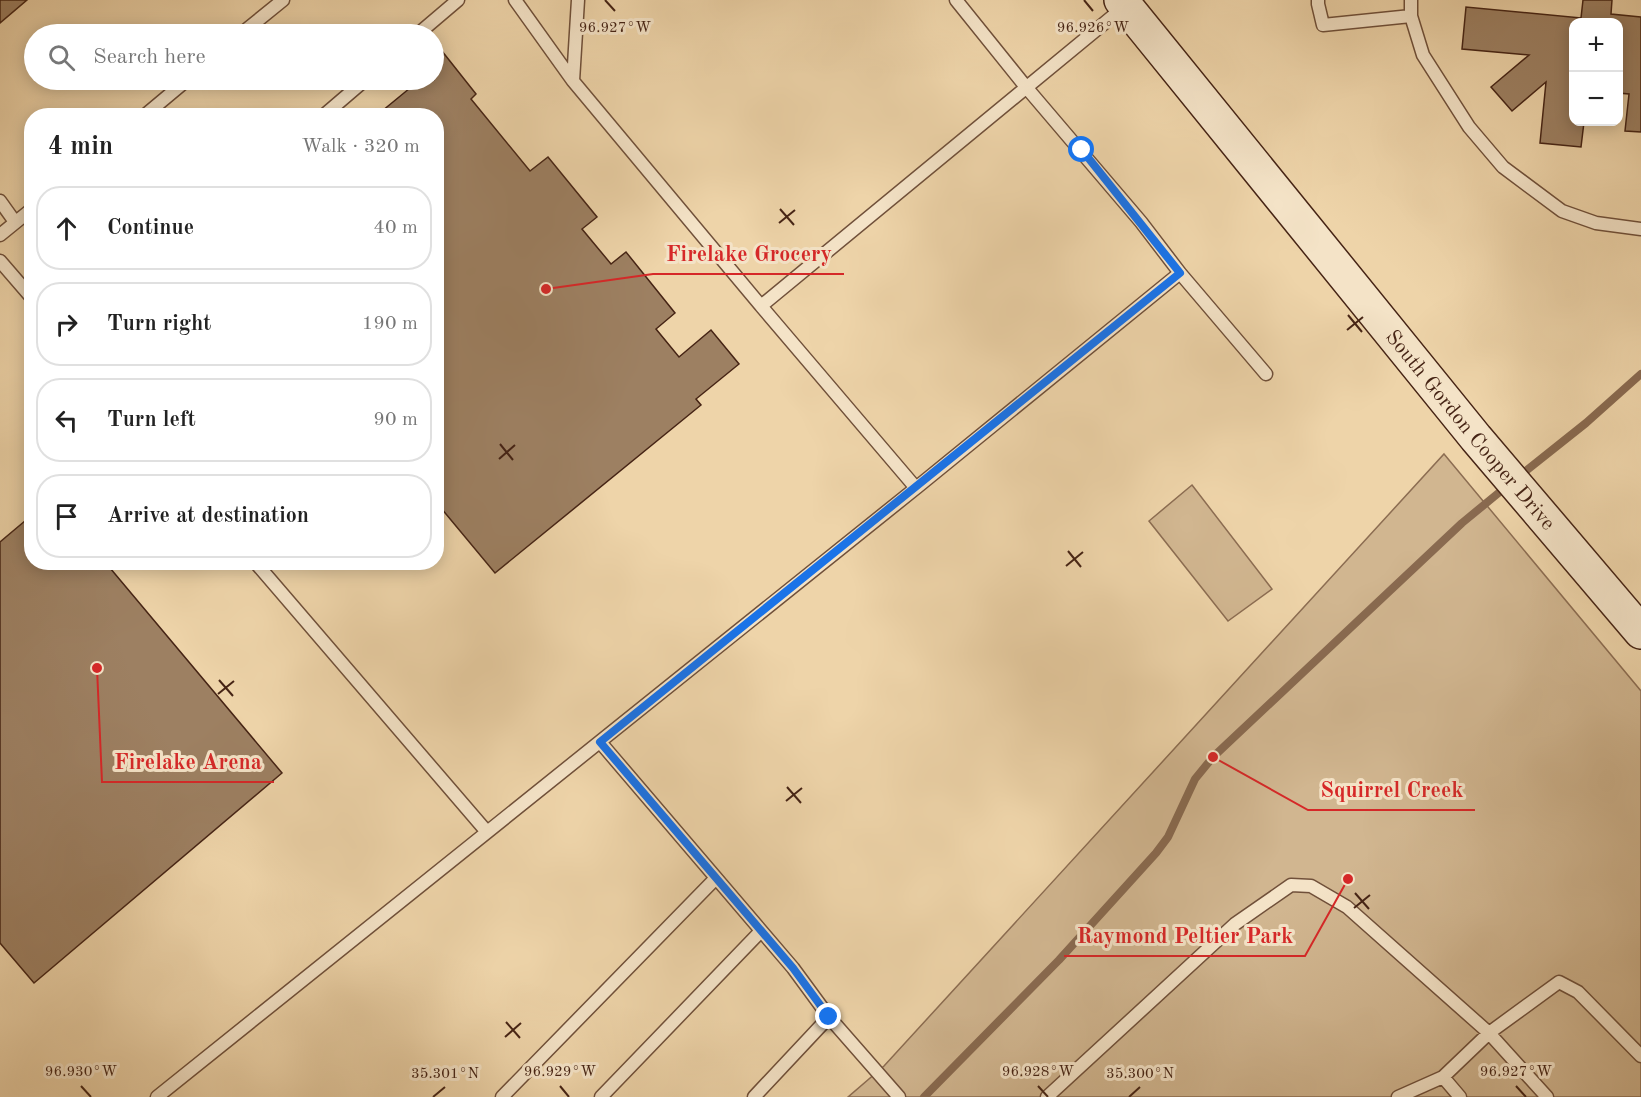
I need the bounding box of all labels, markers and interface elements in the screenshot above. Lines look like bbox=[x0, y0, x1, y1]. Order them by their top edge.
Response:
map controls bbox=[1569, 18, 1623, 126]
button: + bbox=[1569, 18, 1623, 72]
text: 96.927°W bbox=[579, 21, 651, 36]
text: 96.926°W bbox=[1057, 21, 1129, 36]
search box bbox=[24, 24, 444, 90]
icon: search bbox=[45, 41, 78, 74]
text: Search here bbox=[93, 46, 206, 68]
button: − bbox=[1569, 72, 1623, 126]
text: 4 min bbox=[48, 134, 113, 160]
route start bbox=[1068, 136, 1094, 162]
text: Walk · 320 m bbox=[301, 137, 420, 157]
icon: ahead bbox=[50, 212, 83, 245]
text: Continue bbox=[107, 217, 194, 239]
text: 40 m bbox=[373, 218, 418, 238]
callout: Firelake Grocery bbox=[653, 234, 844, 274]
text: Firelake Grocery bbox=[666, 244, 832, 266]
icon: right bbox=[50, 308, 83, 341]
text: Turn right bbox=[107, 313, 211, 335]
text: 190 m bbox=[362, 314, 418, 334]
street label: South Gordon Cooper Drive bbox=[1381, 327, 1558, 535]
icon: left bbox=[50, 404, 83, 437]
text: Turn left bbox=[107, 409, 196, 431]
text: 90 m bbox=[373, 410, 418, 430]
icon: arrive bbox=[50, 500, 83, 533]
text: Arrive at destination bbox=[107, 505, 309, 527]
callout: Firelake Arena bbox=[102, 742, 274, 782]
text: Firelake Arena bbox=[114, 752, 262, 774]
callout: Squirrel Creek bbox=[1308, 770, 1475, 810]
text: Squirrel Creek bbox=[1320, 780, 1464, 802]
callout: Raymond Peltier Park bbox=[1064, 916, 1305, 956]
text: Raymond Peltier Park bbox=[1077, 926, 1293, 948]
route end bbox=[815, 1003, 841, 1029]
text: 96.930°W bbox=[45, 1065, 117, 1080]
text: 96.929°W bbox=[524, 1065, 596, 1080]
text: 96.928°W bbox=[1002, 1065, 1074, 1080]
text: 96.927°W bbox=[1480, 1065, 1552, 1080]
text: 35.301°N bbox=[411, 1067, 479, 1082]
text: 35.300°N bbox=[1106, 1067, 1174, 1082]

